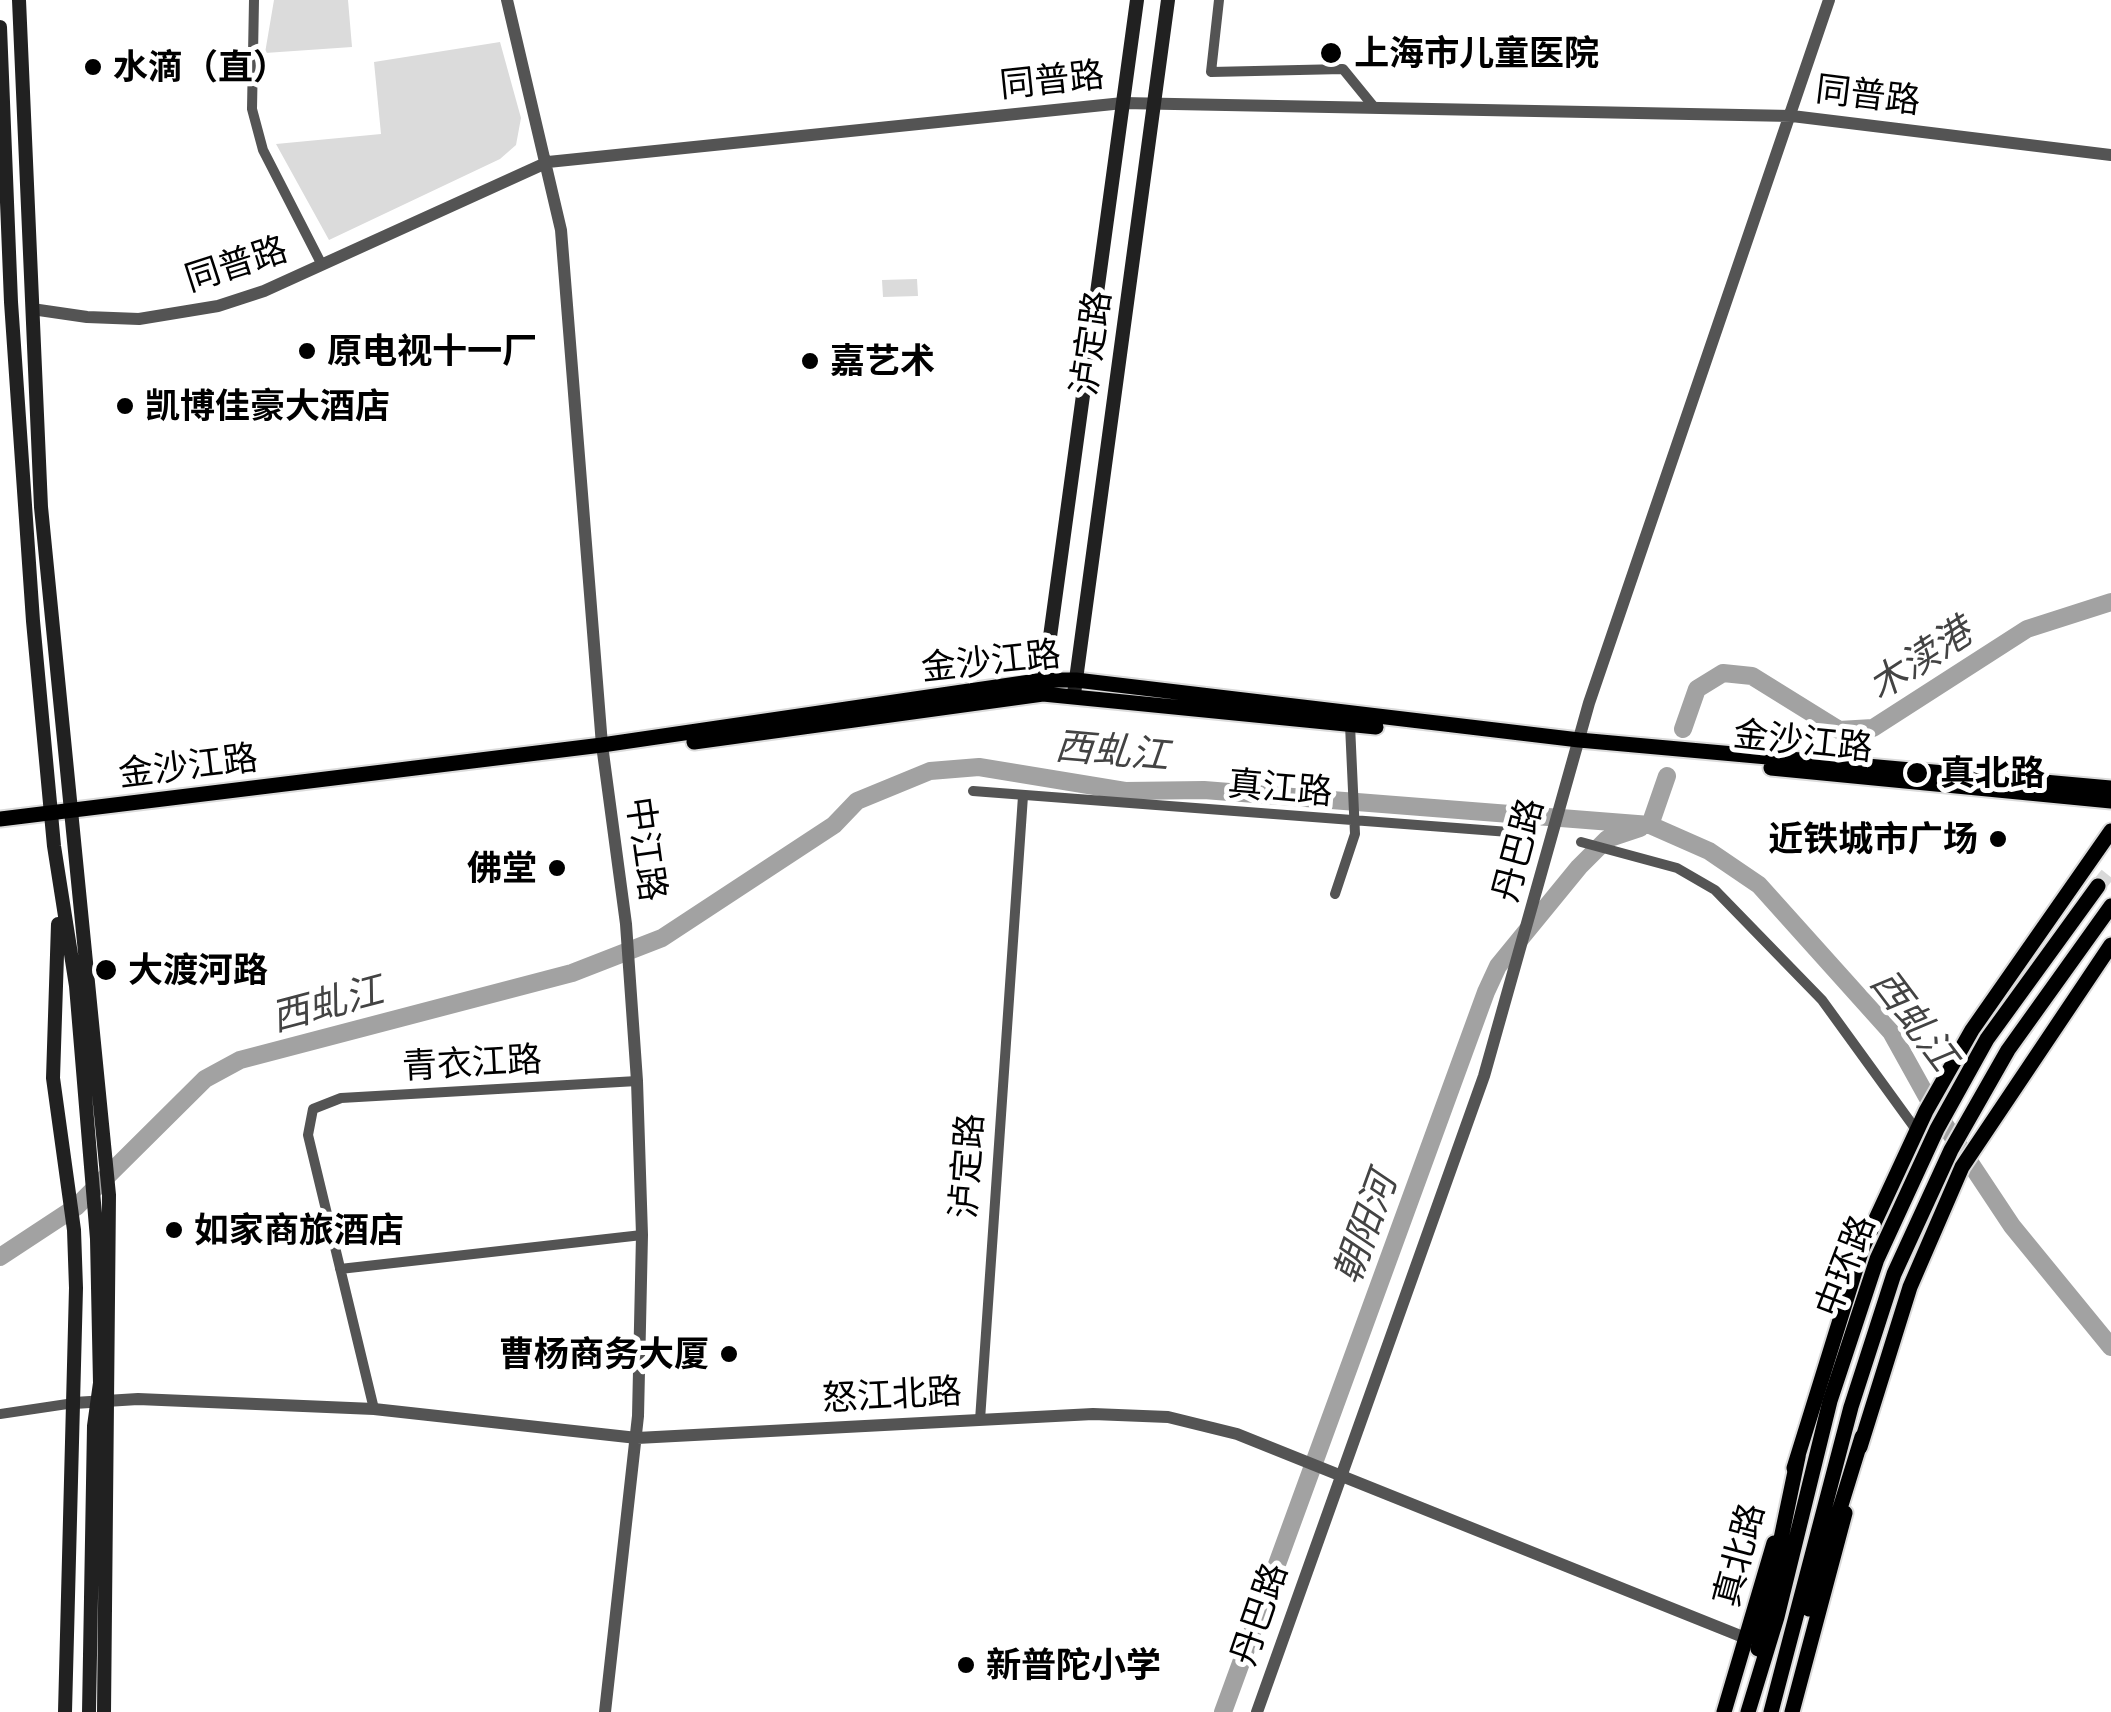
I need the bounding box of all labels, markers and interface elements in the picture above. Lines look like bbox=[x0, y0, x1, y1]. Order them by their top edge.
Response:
place label: 上海市儿童医院 bbox=[1354, 32, 1599, 74]
marker: 上海市儿童医院 bbox=[1318, 40, 1344, 66]
place label: 水滴（直） bbox=[113, 46, 288, 88]
street label: 同普路 bbox=[998, 54, 1106, 106]
marker: 水滴（直） bbox=[82, 56, 104, 78]
street label: 同普路 bbox=[1813, 68, 1923, 122]
street label: 同普路 bbox=[180, 228, 292, 300]
street label: 泸定路 bbox=[1063, 288, 1119, 398]
place label: 原电视十一厂 bbox=[327, 330, 537, 372]
marker: 原电视十一厂 bbox=[296, 340, 318, 362]
place label: 嘉艺术 bbox=[830, 340, 935, 382]
marker: 嘉艺术 bbox=[799, 350, 821, 372]
place label: 凯博佳豪大酒店 bbox=[145, 385, 390, 427]
marker: 凯博佳豪大酒店 bbox=[114, 395, 136, 417]
water label: 木渎港 bbox=[1860, 609, 1980, 709]
street label: 金沙江路 bbox=[919, 633, 1063, 689]
street label: 金沙江路 bbox=[1731, 713, 1875, 769]
water label: 西虬江 bbox=[1053, 723, 1171, 779]
street label: 金沙江路 bbox=[116, 737, 260, 795]
place label: 真北路 bbox=[1940, 752, 2045, 794]
marker: 真北路 bbox=[1904, 760, 1930, 786]
street label: 真江路 bbox=[1226, 763, 1334, 813]
street label: 中江路 bbox=[618, 794, 674, 904]
street label: 丹巴路 bbox=[1484, 794, 1552, 906]
place label: 近铁城市广场 bbox=[1768, 818, 1978, 860]
marker: 近铁城市广场 bbox=[1987, 828, 2009, 850]
place label: 佛堂 bbox=[467, 847, 537, 889]
marker: 佛堂 bbox=[546, 857, 568, 879]
place label: 大渡河路 bbox=[128, 949, 268, 991]
marker: 大渡河路 bbox=[93, 957, 119, 983]
water label: 西虬江 bbox=[1861, 961, 1967, 1079]
water label: 西虬江 bbox=[266, 967, 388, 1041]
street label: 青衣江路 bbox=[401, 1038, 543, 1088]
street label: 泸定路 bbox=[942, 1112, 992, 1220]
water label: 朝阳河 bbox=[1324, 1167, 1406, 1289]
place label: 如家商旅酒店 bbox=[194, 1209, 404, 1251]
street label: 中环路 bbox=[1807, 1209, 1883, 1323]
marker: 如家商旅酒店 bbox=[163, 1219, 185, 1241]
place label: 曹杨商务大厦 bbox=[499, 1333, 709, 1375]
marker: 曹杨商务大厦 bbox=[718, 1343, 740, 1365]
street label: 怒江北路 bbox=[821, 1370, 963, 1420]
street label: 真北路 bbox=[1705, 1499, 1773, 1611]
street label: 丹巴路 bbox=[1222, 1558, 1296, 1670]
place label: 新普陀小学 bbox=[986, 1644, 1161, 1686]
marker: 新普陀小学 bbox=[955, 1654, 977, 1676]

